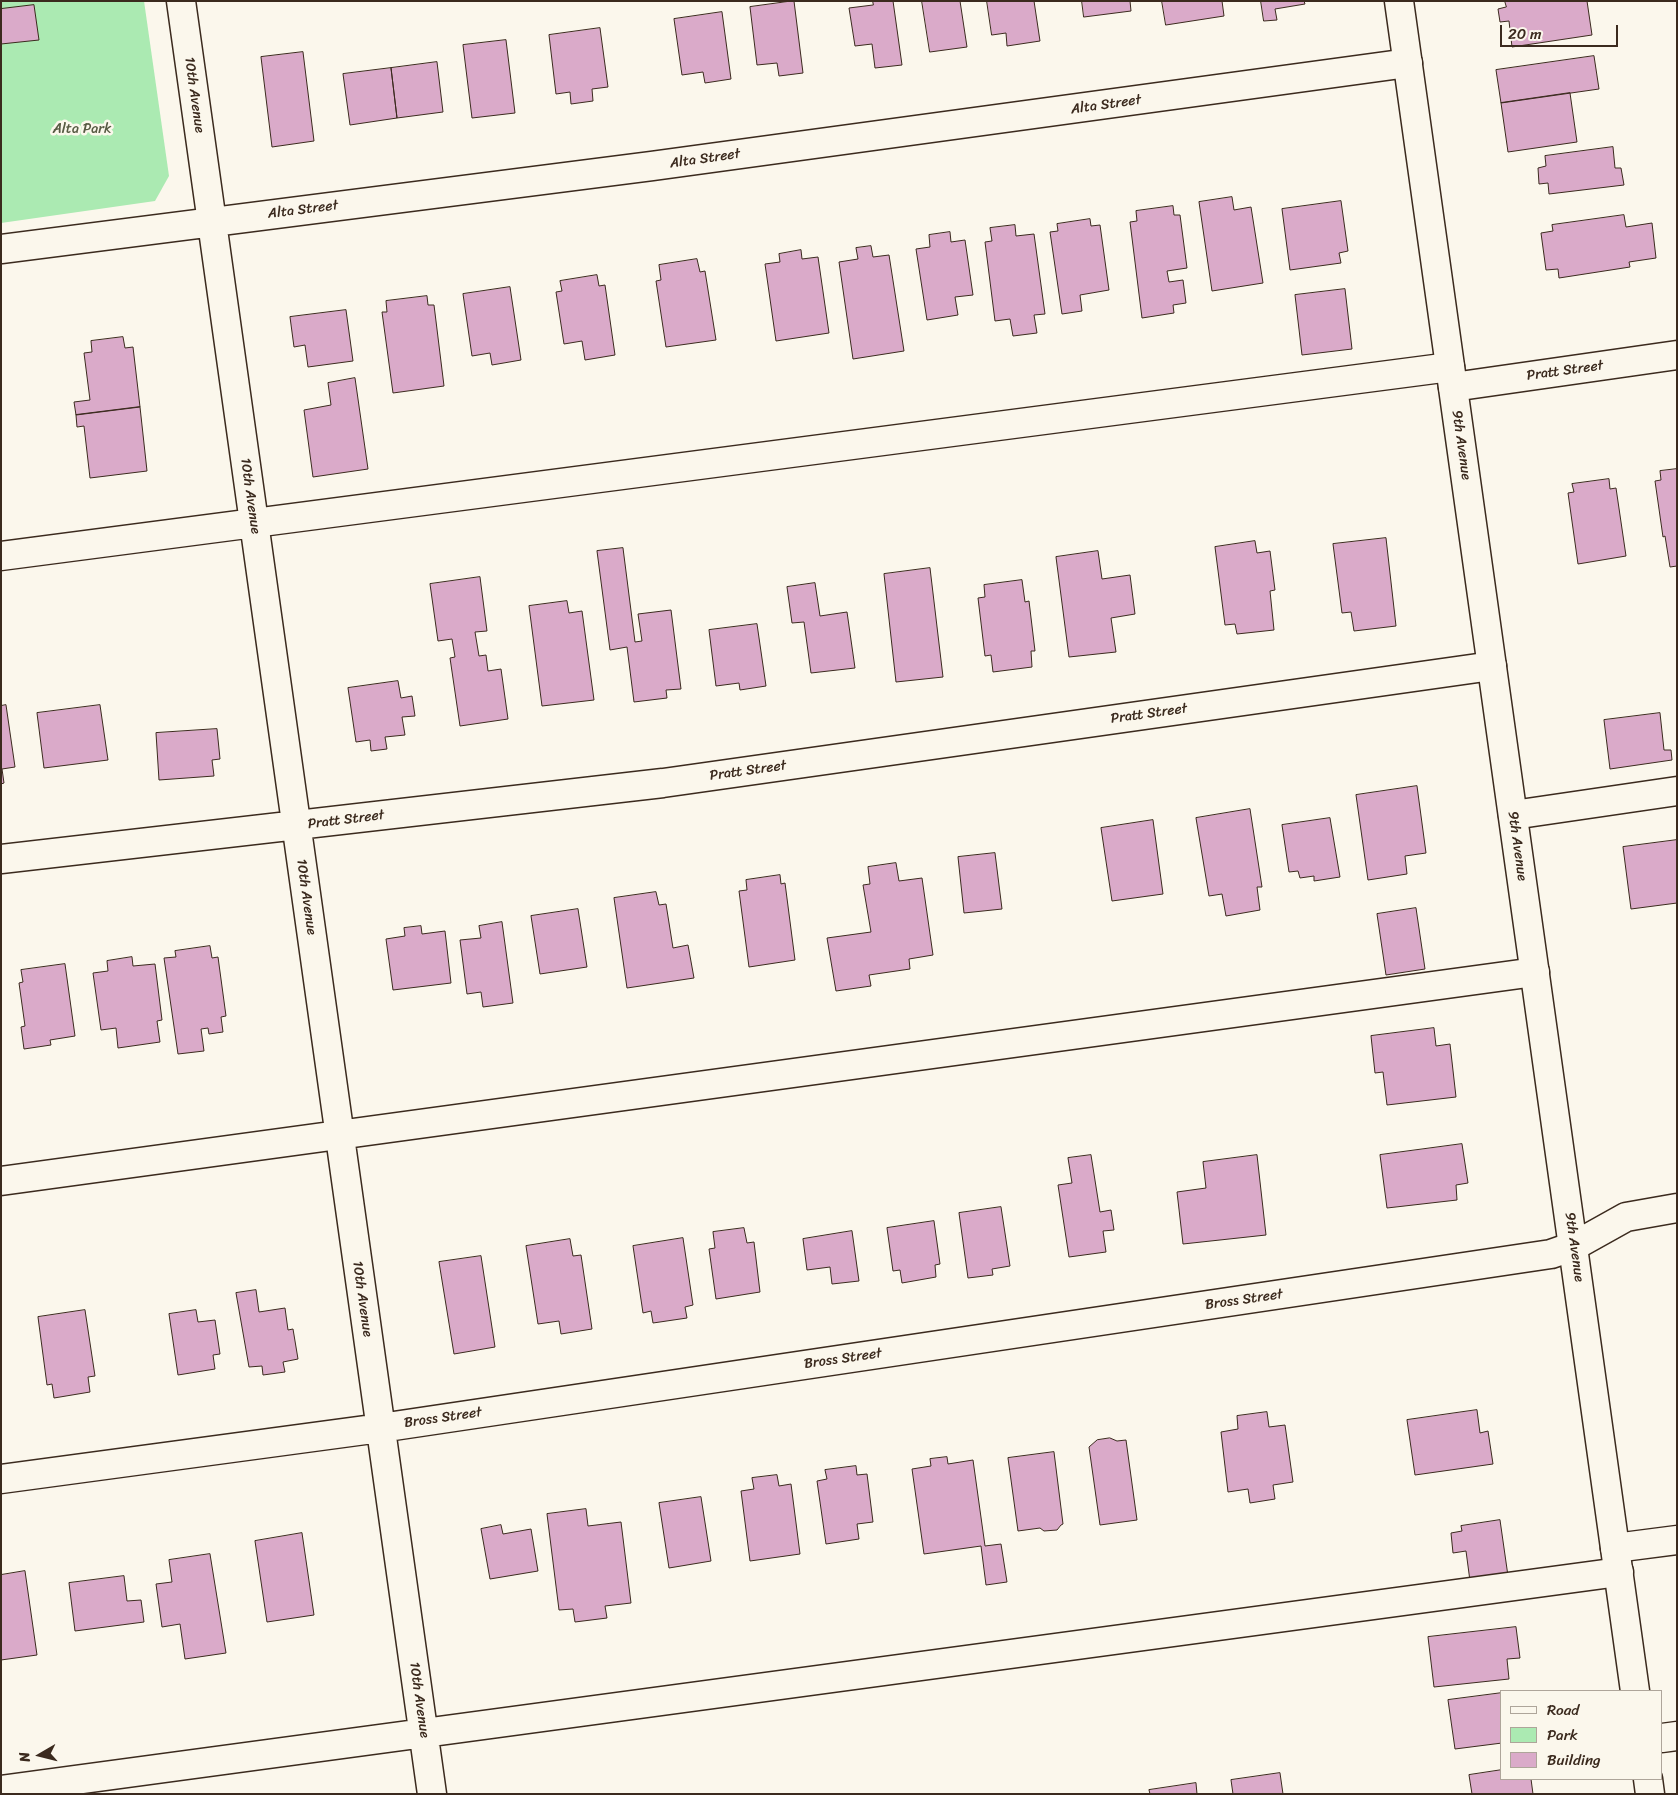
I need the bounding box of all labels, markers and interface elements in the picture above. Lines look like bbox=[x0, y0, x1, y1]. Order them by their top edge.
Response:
scale bar bbox=[1503, 15, 1620, 47]
text: 20 m bbox=[1508, 21, 1542, 47]
street label: 10th Avenue bbox=[180, 56, 208, 134]
street label: Alta Street bbox=[1070, 92, 1142, 118]
park label: Alta Park bbox=[53, 121, 111, 137]
street label: Alta Street bbox=[669, 146, 741, 172]
street label: Alta Street bbox=[267, 197, 339, 223]
street label: Pratt Street bbox=[1526, 357, 1604, 385]
street label: 9th Avenue bbox=[1448, 409, 1474, 481]
street label: 10th Avenue bbox=[236, 457, 264, 535]
street label: Pratt Street bbox=[1110, 700, 1188, 728]
street label: Pratt Street bbox=[709, 757, 787, 785]
street label: Pratt Street bbox=[307, 807, 385, 833]
street label: 9th Avenue bbox=[1504, 810, 1530, 882]
street label: 10th Avenue bbox=[292, 858, 320, 936]
street label: 9th Avenue bbox=[1561, 1211, 1587, 1283]
street label: 10th Avenue bbox=[348, 1260, 376, 1338]
street label: Bross Street bbox=[1204, 1286, 1284, 1314]
street label: Bross Street bbox=[803, 1345, 883, 1373]
street label: Bross Street bbox=[403, 1404, 483, 1432]
street label: 10th Avenue bbox=[405, 1661, 433, 1739]
legend bbox=[1500, 1690, 1663, 1780]
text: Road bbox=[1547, 1697, 1579, 1723]
text: Park bbox=[1547, 1722, 1578, 1748]
north arrow bbox=[15, 1730, 65, 1780]
text: Building bbox=[1547, 1747, 1601, 1773]
text: N bbox=[12, 1751, 38, 1764]

